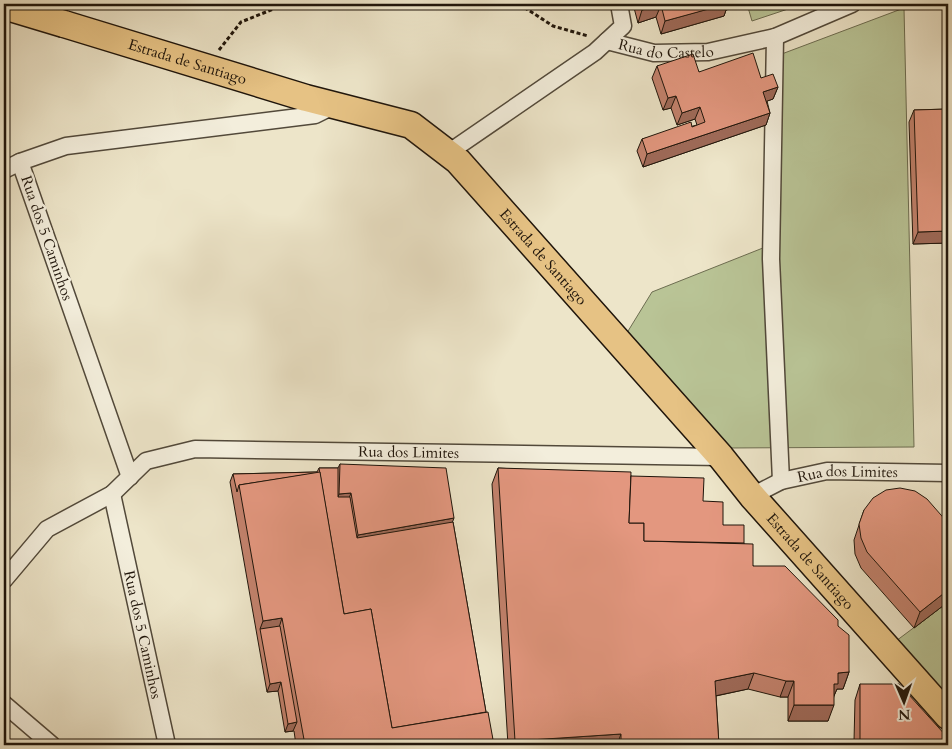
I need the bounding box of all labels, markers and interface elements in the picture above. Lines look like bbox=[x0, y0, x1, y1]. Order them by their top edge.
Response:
street label: Estrada de Santiago bbox=[126, 34, 249, 89]
street label: Rua do Castelo bbox=[616, 34, 715, 63]
street label: Rua dos 5 Caminhos bbox=[16, 173, 78, 303]
street label: Estrada de Santiago bbox=[495, 204, 592, 309]
street label: Rua dos Limites bbox=[358, 441, 459, 463]
street label: Rua dos Limites bbox=[795, 461, 898, 487]
street label: Estrada de Santiago bbox=[762, 509, 859, 614]
street label: Rua dos 5 Caminhos bbox=[119, 569, 167, 701]
north arrow bbox=[880, 676, 930, 726]
text: N bbox=[898, 705, 911, 724]

